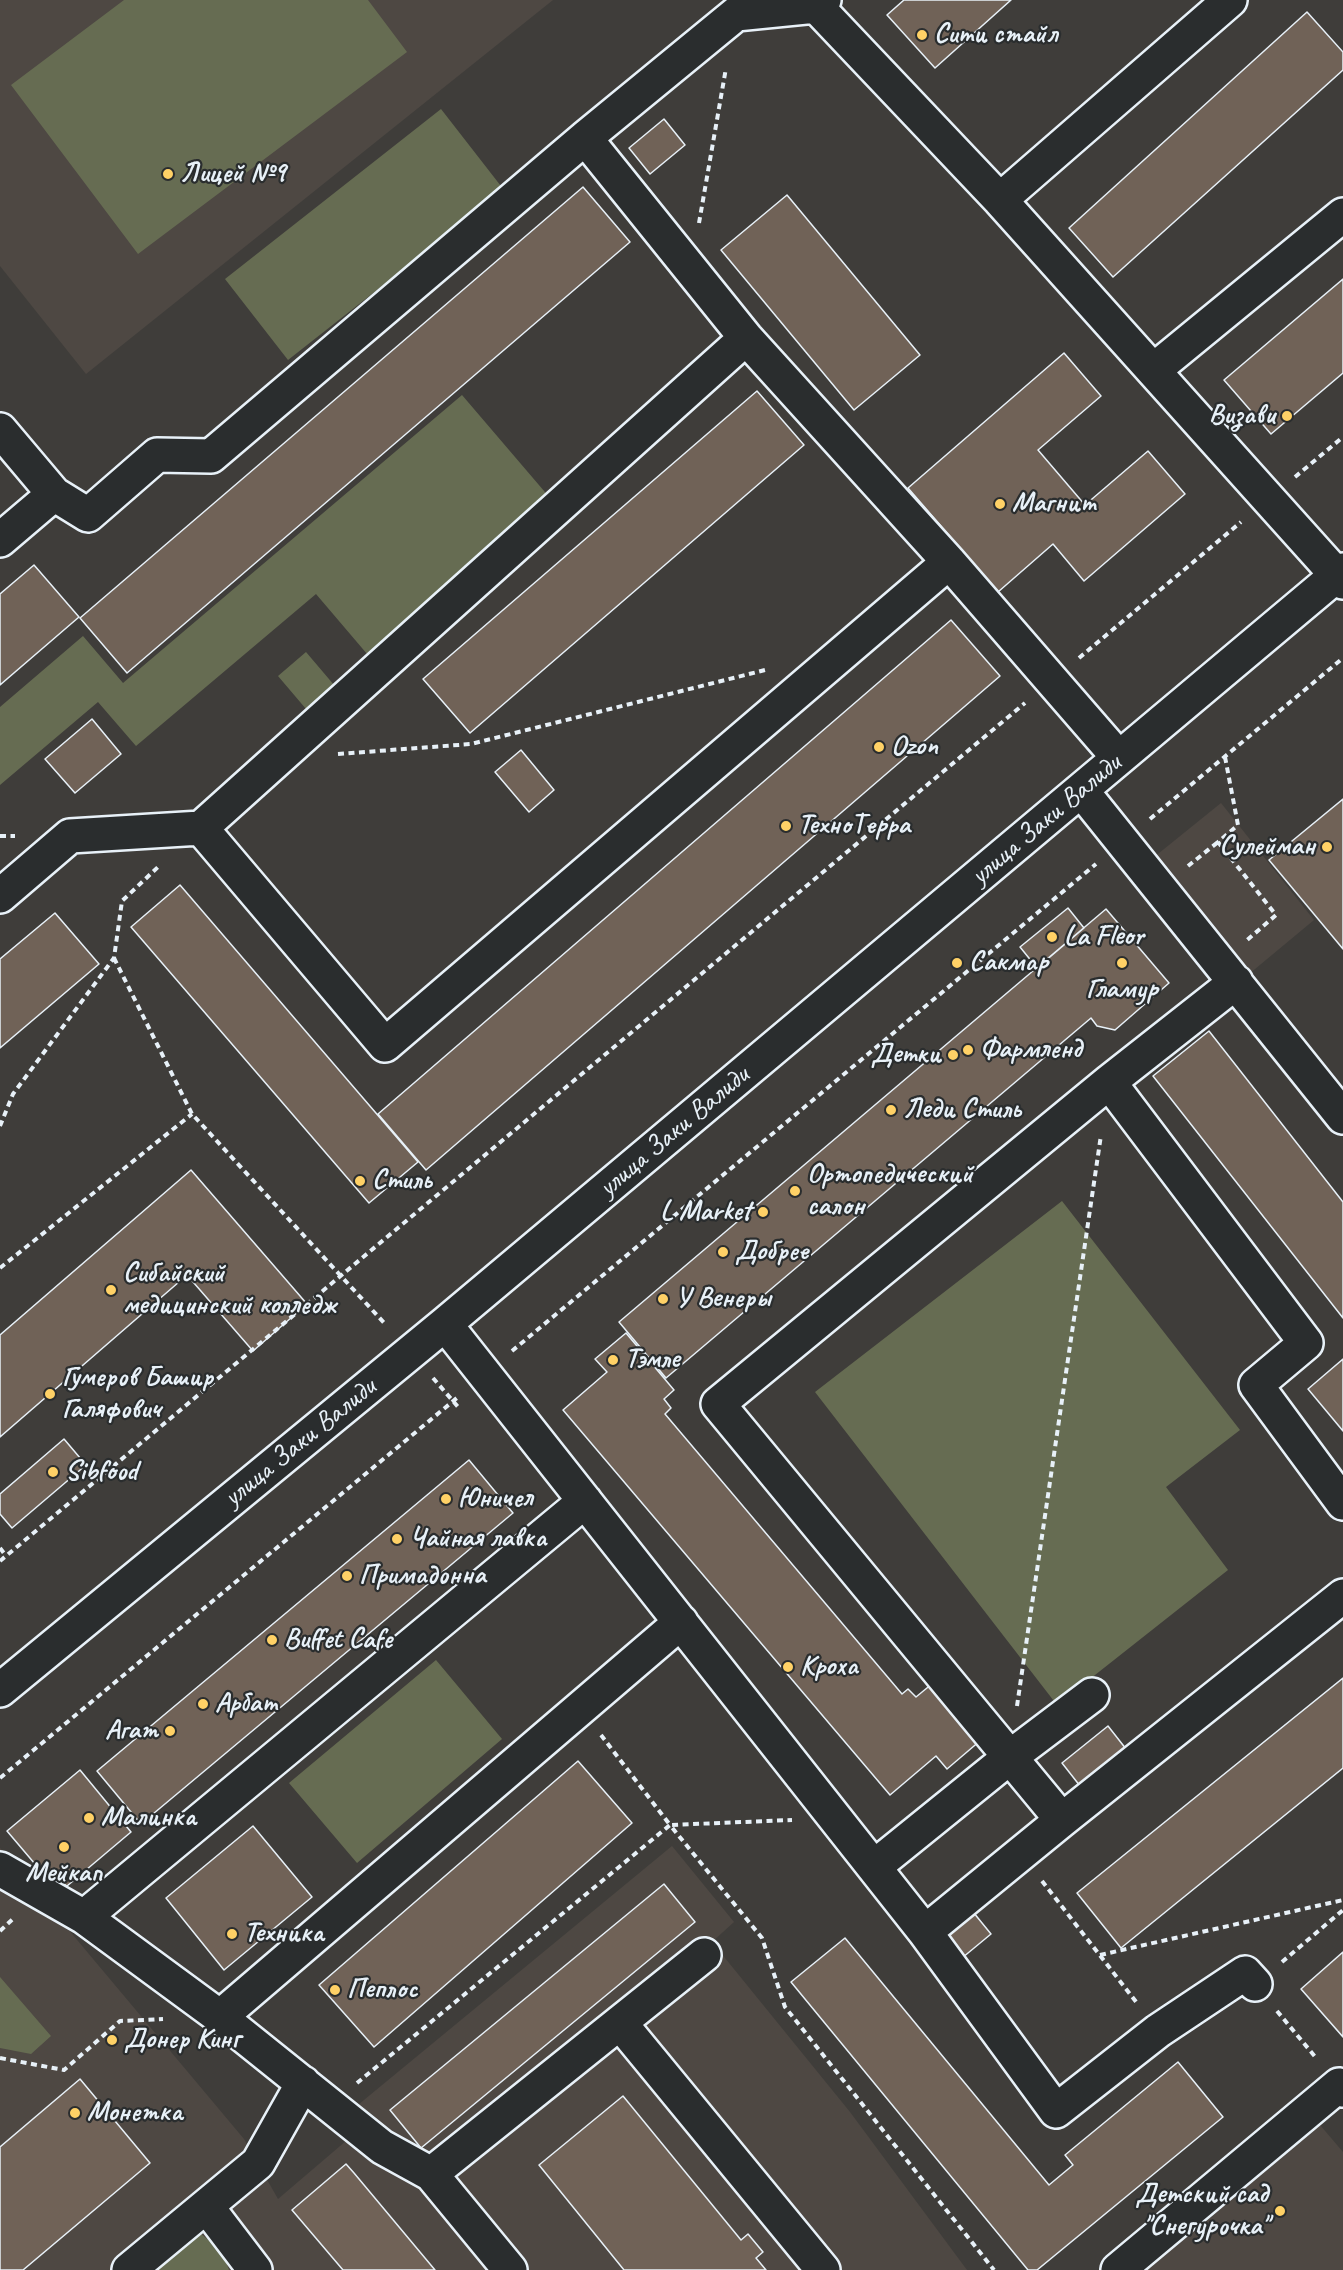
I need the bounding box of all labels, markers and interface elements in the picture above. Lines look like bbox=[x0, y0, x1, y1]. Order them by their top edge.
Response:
place label: Сити стайл bbox=[934, 18, 1057, 52]
marker: Сити стайл bbox=[915, 28, 929, 42]
place label: Лицей №9 bbox=[180, 157, 285, 191]
marker: Лицей №9 bbox=[161, 167, 175, 181]
place label: Визави bbox=[1209, 399, 1275, 433]
marker: Визави bbox=[1280, 409, 1294, 423]
place label: Магнит bbox=[1012, 487, 1097, 521]
marker: Магнит bbox=[993, 497, 1007, 511]
place label: Ozon bbox=[891, 730, 938, 764]
marker: Ozon bbox=[872, 740, 886, 754]
street label: улица Заки Валиди bbox=[964, 747, 1128, 893]
place label: ТехноТерра bbox=[798, 809, 910, 843]
marker: ТехноТерра bbox=[779, 819, 793, 833]
place label: Сулейман bbox=[1219, 830, 1315, 864]
marker: Сулейман bbox=[1320, 840, 1334, 854]
place label: La Fleor bbox=[1064, 920, 1143, 954]
marker: La Fleor bbox=[1045, 930, 1059, 944]
place label: Сакмар bbox=[969, 946, 1048, 980]
marker: Сакмар bbox=[950, 956, 964, 970]
marker: Гламур bbox=[1115, 956, 1129, 970]
place label: Гламур bbox=[1086, 973, 1158, 1007]
place label: Фармленд bbox=[980, 1033, 1082, 1067]
place label: Детки bbox=[871, 1038, 941, 1072]
marker: Фармленд bbox=[961, 1043, 975, 1057]
marker: Детки bbox=[946, 1048, 960, 1062]
street label: улица Заки Валиди bbox=[592, 1059, 756, 1205]
place label: Леди Стиль bbox=[903, 1093, 1021, 1127]
marker: Леди Стиль bbox=[884, 1103, 898, 1117]
place label: Ортопедический салон bbox=[807, 1158, 973, 1224]
place label: Стиль bbox=[372, 1164, 432, 1198]
marker: Стиль bbox=[353, 1174, 367, 1188]
marker: Ортопедический салон bbox=[788, 1184, 802, 1198]
place label: L Market bbox=[660, 1195, 751, 1229]
marker: L Market bbox=[756, 1205, 770, 1219]
place label: Добрее bbox=[735, 1235, 808, 1269]
marker: Добрее bbox=[716, 1245, 730, 1259]
place label: Сибайский медицинский колледж bbox=[123, 1257, 336, 1323]
place label: У Венеры bbox=[675, 1282, 771, 1316]
marker: Сибайский медицинский колледж bbox=[104, 1283, 118, 1297]
marker: У Венеры bbox=[656, 1292, 670, 1306]
place label: Тэмле bbox=[625, 1343, 679, 1377]
marker: Тэмле bbox=[606, 1353, 620, 1367]
place label: Гумеров Башир Галяфович bbox=[62, 1361, 213, 1427]
street label: улица Заки Валиди bbox=[217, 1371, 383, 1515]
marker: Гумеров Башир Галяфович bbox=[43, 1387, 57, 1401]
place label: Sibfood bbox=[65, 1455, 137, 1489]
marker: Sibfood bbox=[46, 1465, 60, 1479]
place label: Юничел bbox=[458, 1482, 533, 1516]
marker: Юничел bbox=[439, 1492, 453, 1506]
place label: Чайная лавка bbox=[409, 1522, 546, 1556]
marker: Чайная лавка bbox=[390, 1532, 404, 1546]
place label: Примадонна bbox=[359, 1559, 486, 1593]
marker: Примадонна bbox=[340, 1569, 354, 1583]
place label: Buffet Cafe bbox=[284, 1623, 392, 1657]
marker: Buffet Cafe bbox=[265, 1633, 279, 1647]
place label: Кроха bbox=[800, 1650, 858, 1684]
marker: Кроха bbox=[781, 1660, 795, 1674]
place label: Арбат bbox=[215, 1687, 278, 1721]
marker: Арбат bbox=[196, 1697, 210, 1711]
place label: Агат bbox=[105, 1714, 158, 1748]
marker: Агат bbox=[163, 1724, 177, 1738]
place label: Малинка bbox=[101, 1801, 196, 1835]
marker: Малинка bbox=[82, 1811, 96, 1825]
marker: Мейкап bbox=[57, 1840, 71, 1854]
place label: Мейкап bbox=[25, 1857, 103, 1891]
place label: Техника bbox=[244, 1917, 324, 1951]
marker: Техника bbox=[225, 1927, 239, 1941]
place label: Пеплос bbox=[347, 1973, 418, 2007]
marker: Пеплос bbox=[328, 1983, 342, 1997]
place label: Донер Кинг bbox=[124, 2023, 240, 2057]
marker: Донер Кинг bbox=[105, 2033, 119, 2047]
place label: Монетка bbox=[87, 2096, 182, 2130]
marker: Монетка bbox=[68, 2106, 82, 2120]
place label: Детский сад "Снегурочка" bbox=[1135, 2178, 1268, 2244]
marker: Детский сад "Снегурочка" bbox=[1273, 2204, 1287, 2218]

